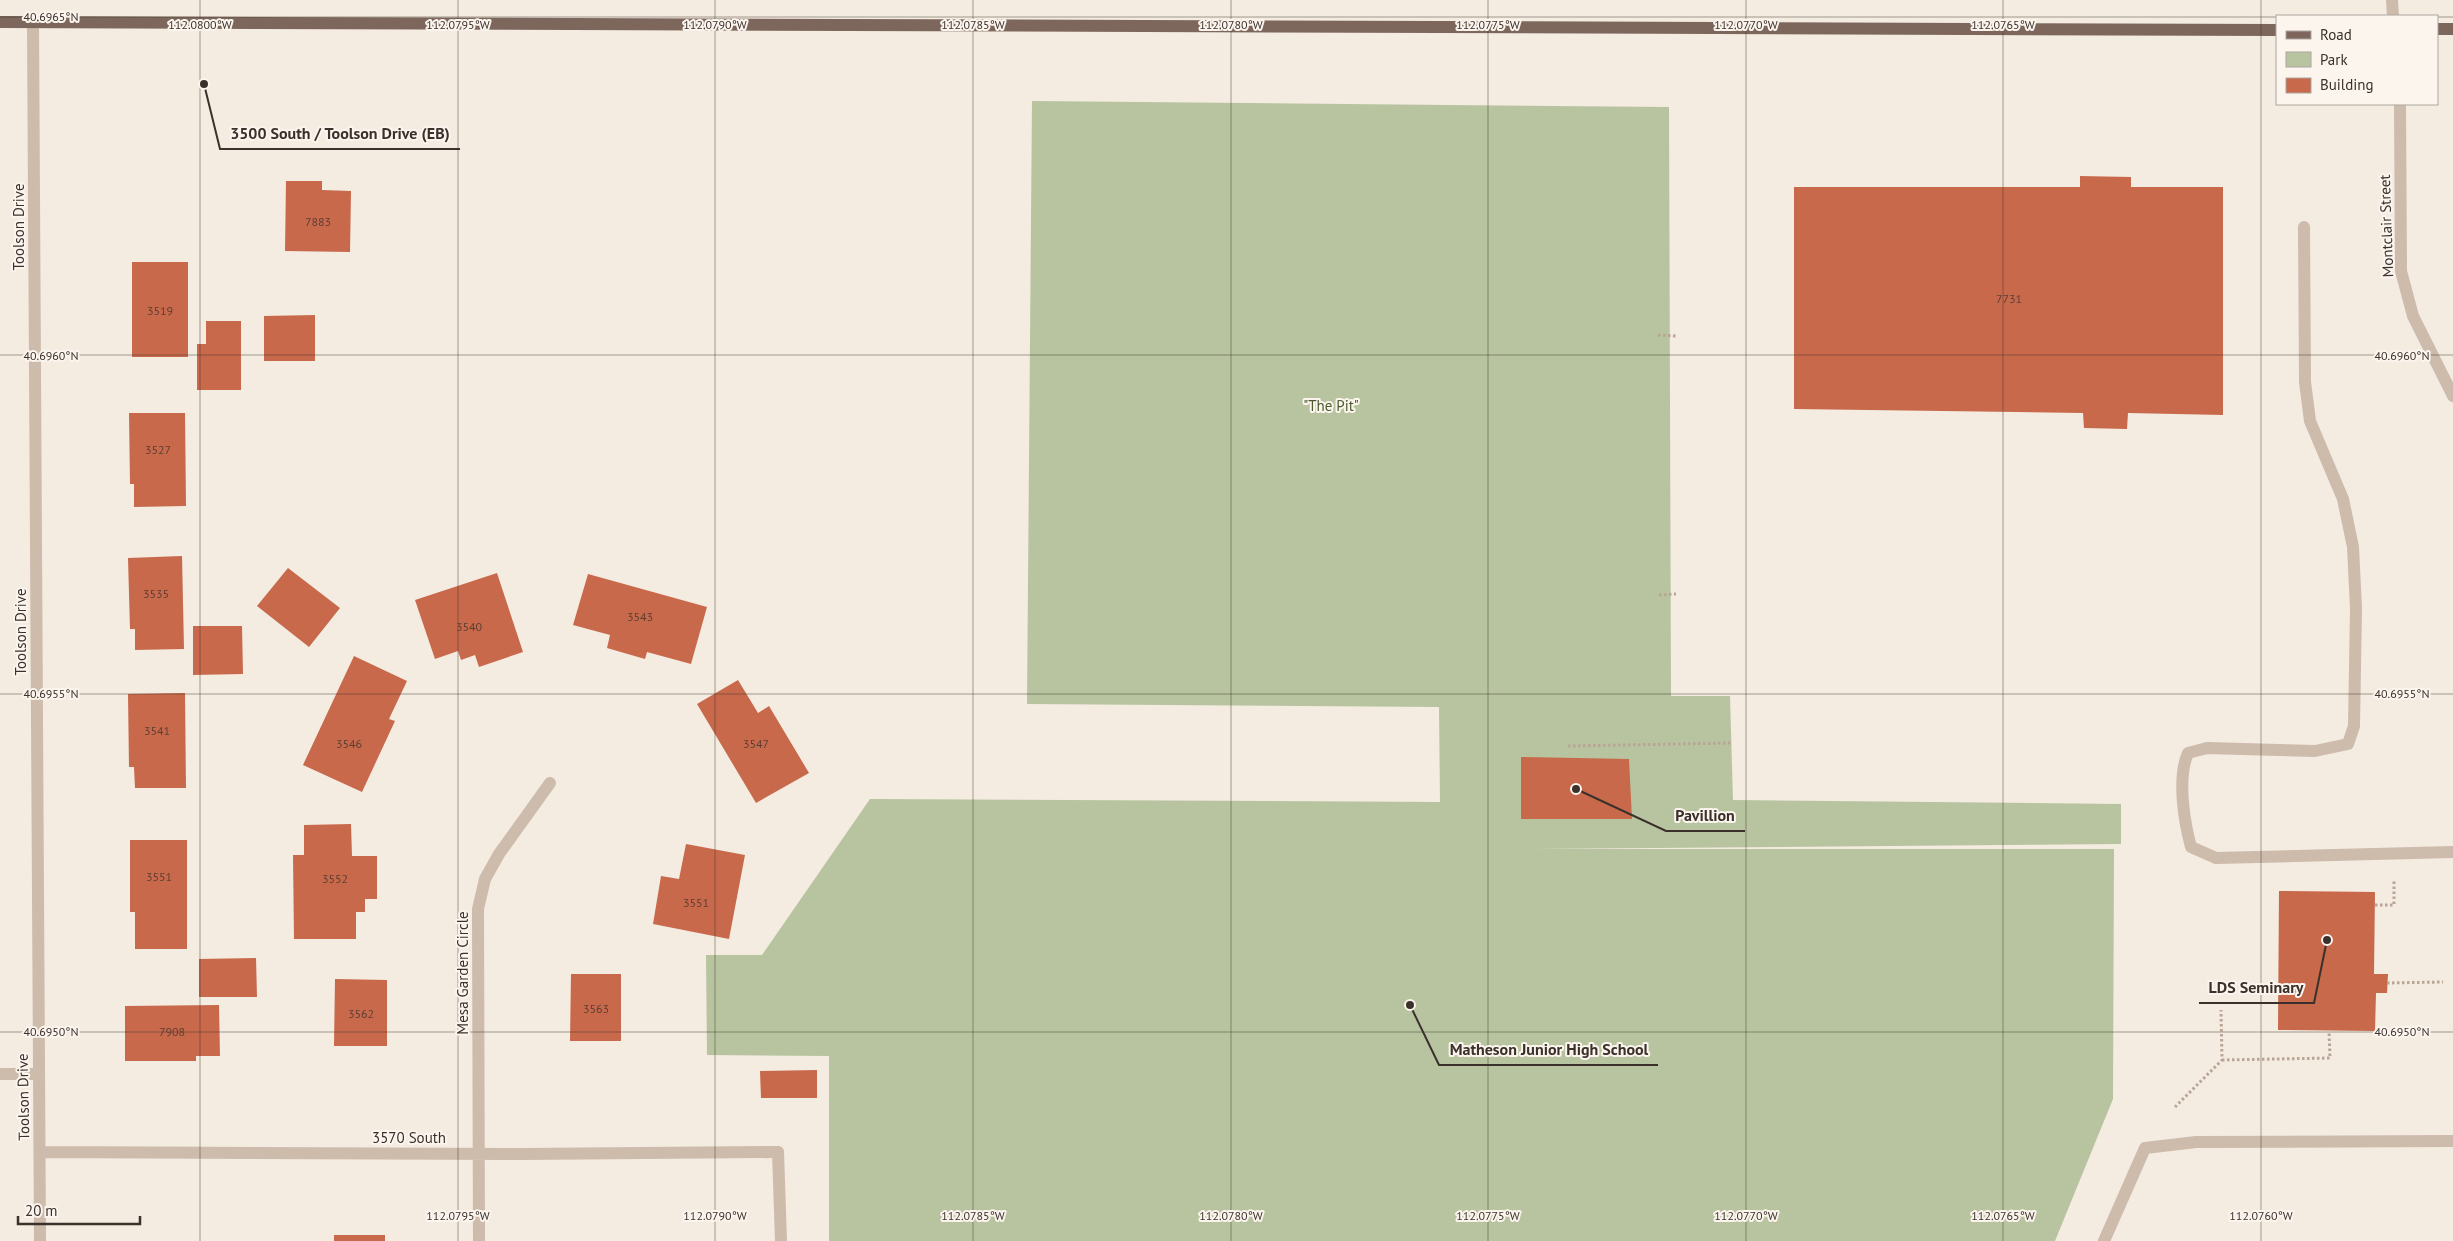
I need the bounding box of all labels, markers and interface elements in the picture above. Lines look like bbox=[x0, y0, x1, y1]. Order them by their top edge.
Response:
text: 40.6965°N bbox=[24, 9, 78, 24]
legend bbox=[2276, 15, 2438, 105]
text: 112.0800°W bbox=[168, 17, 232, 32]
text: 112.0795°W bbox=[426, 17, 490, 32]
text: 112.0790°W bbox=[683, 17, 747, 32]
text: 112.0785°W bbox=[941, 17, 1005, 32]
text: 112.0780°W bbox=[1199, 17, 1263, 32]
text: 112.0775°W bbox=[1456, 17, 1520, 32]
text: 112.0770°W bbox=[1714, 17, 1778, 32]
text: 112.0765°W bbox=[1971, 17, 2035, 32]
text: Road bbox=[2320, 25, 2352, 44]
text: Park bbox=[2320, 50, 2348, 69]
text: Building bbox=[2320, 75, 2374, 94]
callout: 3500 South / Toolson Drive (EB) bbox=[220, 118, 460, 149]
text: 3500 South / Toolson Drive (EB) bbox=[230, 123, 450, 143]
street label: Montclair Street bbox=[2375, 174, 2397, 278]
street label: Toolson Drive bbox=[9, 183, 28, 271]
house number: 7883 bbox=[305, 214, 331, 229]
house number: 7731 bbox=[1996, 291, 2022, 306]
house number: 3519 bbox=[147, 303, 173, 318]
text: 40.6960°N bbox=[24, 348, 78, 363]
text: 40.6960°N bbox=[2375, 348, 2429, 363]
park label: "The Pit" bbox=[1303, 396, 1359, 415]
house number: 3527 bbox=[145, 442, 171, 457]
house number: 3535 bbox=[143, 586, 169, 601]
street label: Toolson Drive bbox=[11, 588, 30, 676]
house number: 3543 bbox=[627, 609, 653, 624]
house number: 3540 bbox=[456, 619, 483, 634]
text: 40.6955°N bbox=[24, 686, 78, 701]
text: 40.6955°N bbox=[2375, 686, 2429, 701]
house number: 3541 bbox=[144, 723, 170, 738]
house number: 3546 bbox=[336, 736, 362, 751]
house number: 3547 bbox=[743, 736, 769, 751]
callout: Pavillion bbox=[1666, 800, 1745, 831]
text: Pavillion bbox=[1675, 805, 1735, 825]
house number: 3551 bbox=[146, 869, 172, 884]
house number: 3552 bbox=[322, 871, 348, 886]
house number: 3551 bbox=[683, 895, 709, 910]
street label: Mesa Garden Circle bbox=[453, 911, 472, 1035]
callout: LDS Seminary bbox=[2199, 972, 2314, 1003]
text: LDS Seminary bbox=[2209, 977, 2304, 997]
house number: 3563 bbox=[583, 1001, 609, 1016]
house number: 3562 bbox=[348, 1006, 374, 1021]
text: 40.6950°N bbox=[24, 1024, 78, 1039]
house number: 7908 bbox=[159, 1024, 185, 1039]
text: 40.6950°N bbox=[2375, 1024, 2429, 1039]
callout: Matheson Junior High School bbox=[1439, 1034, 1658, 1065]
text: Matheson Junior High School bbox=[1450, 1039, 1649, 1059]
street label: Toolson Drive bbox=[13, 1053, 33, 1141]
street label: 3570 South bbox=[372, 1128, 446, 1147]
scale bar bbox=[18, 1194, 140, 1226]
text: 20 m bbox=[25, 1201, 58, 1220]
text: 112.0795°W bbox=[426, 1208, 490, 1223]
text: 112.0790°W bbox=[683, 1208, 747, 1223]
text: 112.0785°W bbox=[941, 1208, 1005, 1223]
text: 112.0780°W bbox=[1199, 1208, 1263, 1223]
text: 112.0775°W bbox=[1456, 1208, 1520, 1223]
text: 112.0770°W bbox=[1714, 1208, 1778, 1223]
text: 112.0765°W bbox=[1971, 1208, 2035, 1223]
text: 112.0760°W bbox=[2229, 1208, 2293, 1223]

